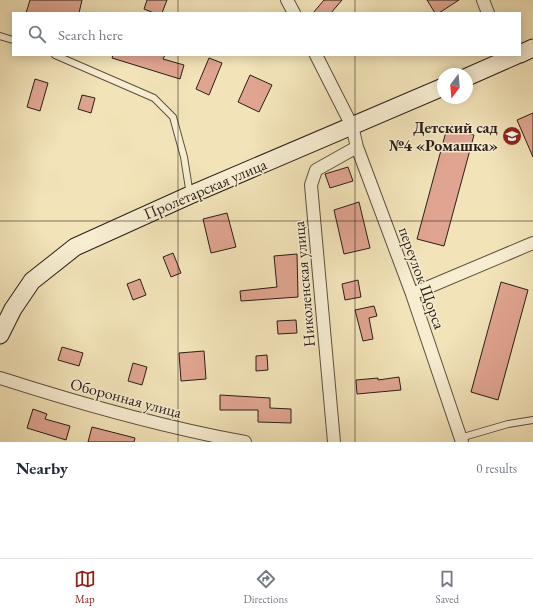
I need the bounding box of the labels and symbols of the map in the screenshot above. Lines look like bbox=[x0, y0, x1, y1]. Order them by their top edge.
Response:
north arrow bbox=[437, 68, 473, 104]
place label: Детский сад №4 «Ромашка» bbox=[389, 117, 499, 156]
school or university icon: Детский сад №4 «Ромашка» bbox=[501, 125, 523, 147]
street label: Пролетарская улица bbox=[140, 153, 270, 224]
street label: Николенская улица bbox=[288, 220, 320, 348]
street label: переулок Щорса bbox=[394, 224, 450, 333]
street label: Оборонная улица bbox=[68, 373, 185, 423]

